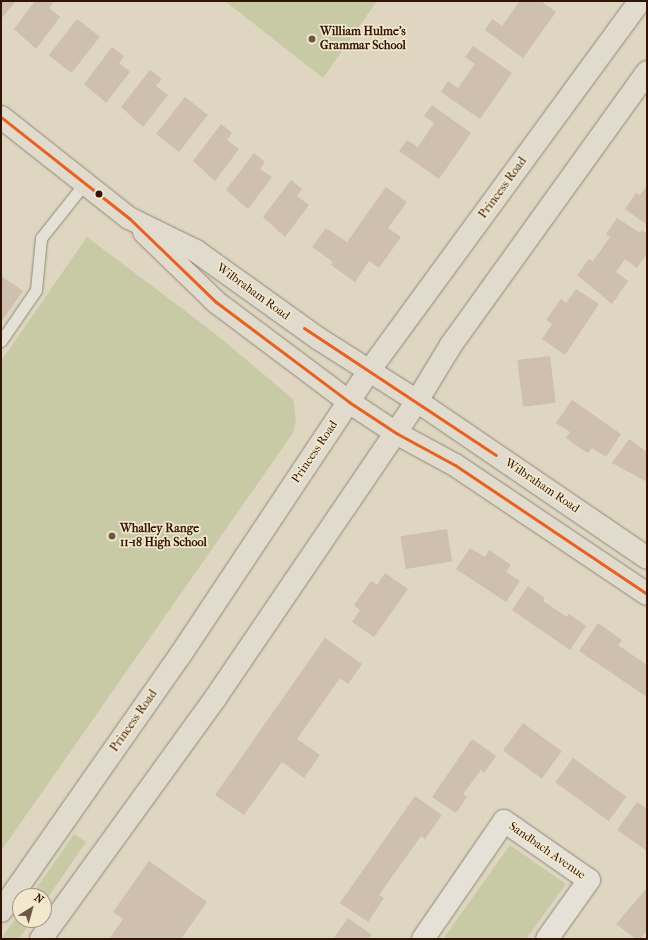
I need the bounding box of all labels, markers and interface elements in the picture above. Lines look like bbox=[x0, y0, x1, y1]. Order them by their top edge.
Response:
place label: William Hulme's Grammar School bbox=[320, 25, 406, 53]
marker: William Hulme's Grammar School bbox=[307, 34, 317, 44]
street label: Princess Road bbox=[476, 155, 530, 221]
unlabelled marker bbox=[94, 189, 104, 199]
street label: Wilbraham Road bbox=[214, 261, 292, 323]
street label: Princess Road bbox=[289, 418, 341, 486]
street label: Wilbraham Road bbox=[502, 456, 582, 516]
place label: Whalley Range 11-18 High School bbox=[120, 522, 207, 550]
marker: Whalley Range 11-18 High School bbox=[107, 531, 117, 541]
street label: Princess Road bbox=[107, 687, 161, 755]
street label: Sandbach Avenue bbox=[506, 819, 588, 883]
north arrow bbox=[12, 888, 52, 928]
text: N bbox=[32, 891, 46, 907]

